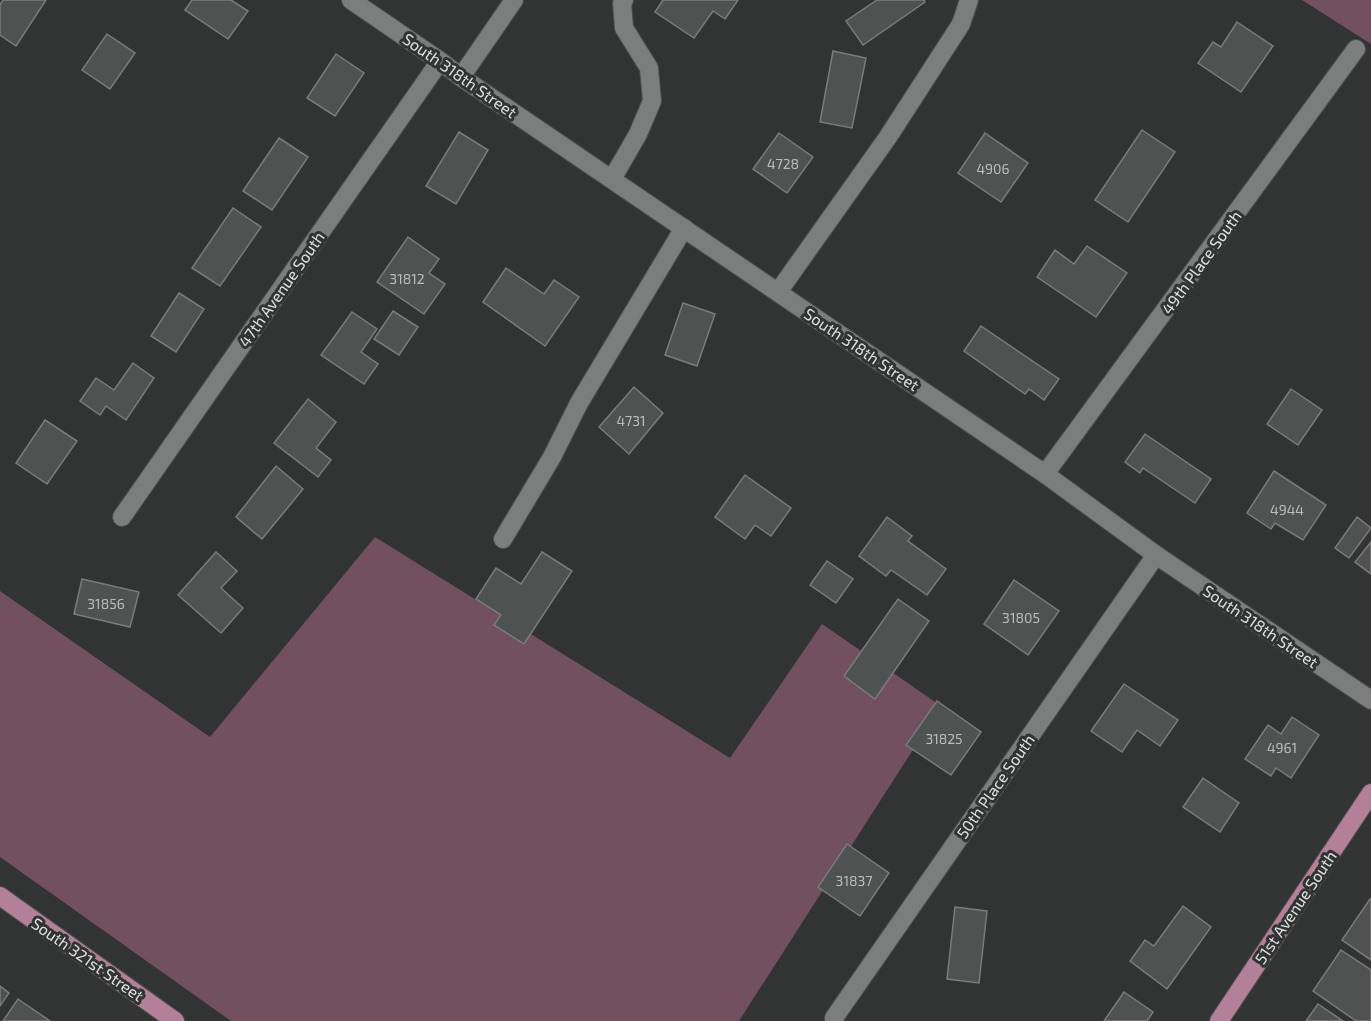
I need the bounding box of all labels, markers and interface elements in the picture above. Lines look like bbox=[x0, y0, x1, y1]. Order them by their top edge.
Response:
street label: South 318th Street bbox=[399, 29, 521, 121]
house number: 4728 bbox=[767, 155, 799, 172]
house number: 4906 bbox=[976, 160, 1010, 177]
street label: 49th Place South bbox=[1157, 207, 1245, 317]
street label: 47th Avenue South bbox=[234, 228, 328, 350]
house number: 31812 bbox=[389, 270, 425, 287]
street label: South 318th Street bbox=[801, 304, 923, 394]
house number: 4731 bbox=[616, 412, 646, 429]
house number: 4944 bbox=[1270, 501, 1304, 518]
street label: South 318th Street bbox=[1200, 581, 1322, 671]
house number: 31856 bbox=[87, 595, 125, 612]
house number: 31805 bbox=[1002, 609, 1040, 626]
house number: 31825 bbox=[925, 730, 963, 747]
street label: 50th Place South bbox=[952, 730, 1038, 842]
house number: 4961 bbox=[1267, 739, 1297, 756]
street label: 51st Avenue South bbox=[1250, 847, 1340, 967]
house number: 31837 bbox=[836, 872, 872, 889]
street label: South 321st Street bbox=[28, 913, 148, 1005]

